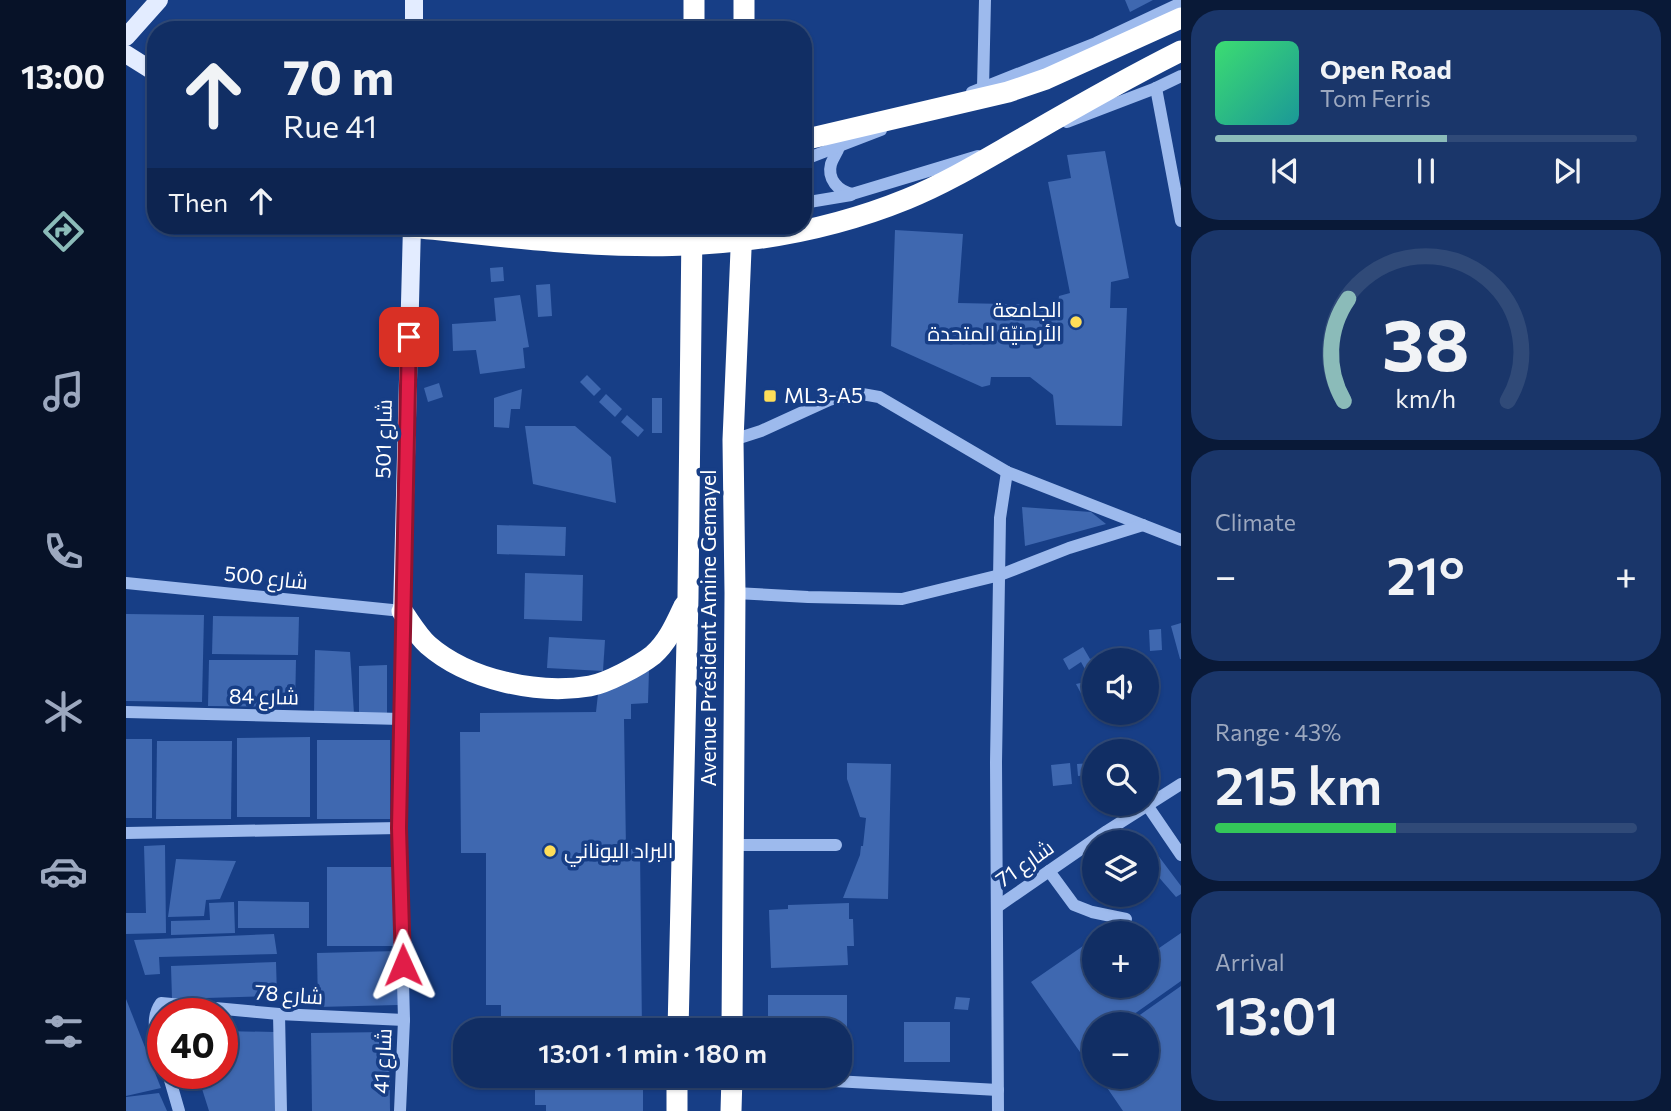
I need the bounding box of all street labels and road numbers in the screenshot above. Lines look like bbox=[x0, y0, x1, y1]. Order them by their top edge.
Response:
street label: شارع 501 bbox=[369, 399, 399, 479]
street label: Avenue Président Amine Gemayel bbox=[695, 470, 720, 786]
street label: شارع 500 bbox=[223, 560, 309, 596]
street label: شارع 84 bbox=[229, 682, 299, 712]
street label: شارع 71 bbox=[990, 834, 1060, 894]
street label: شارع 78 bbox=[254, 979, 324, 1011]
street label: شارع 41 bbox=[367, 1027, 399, 1095]

